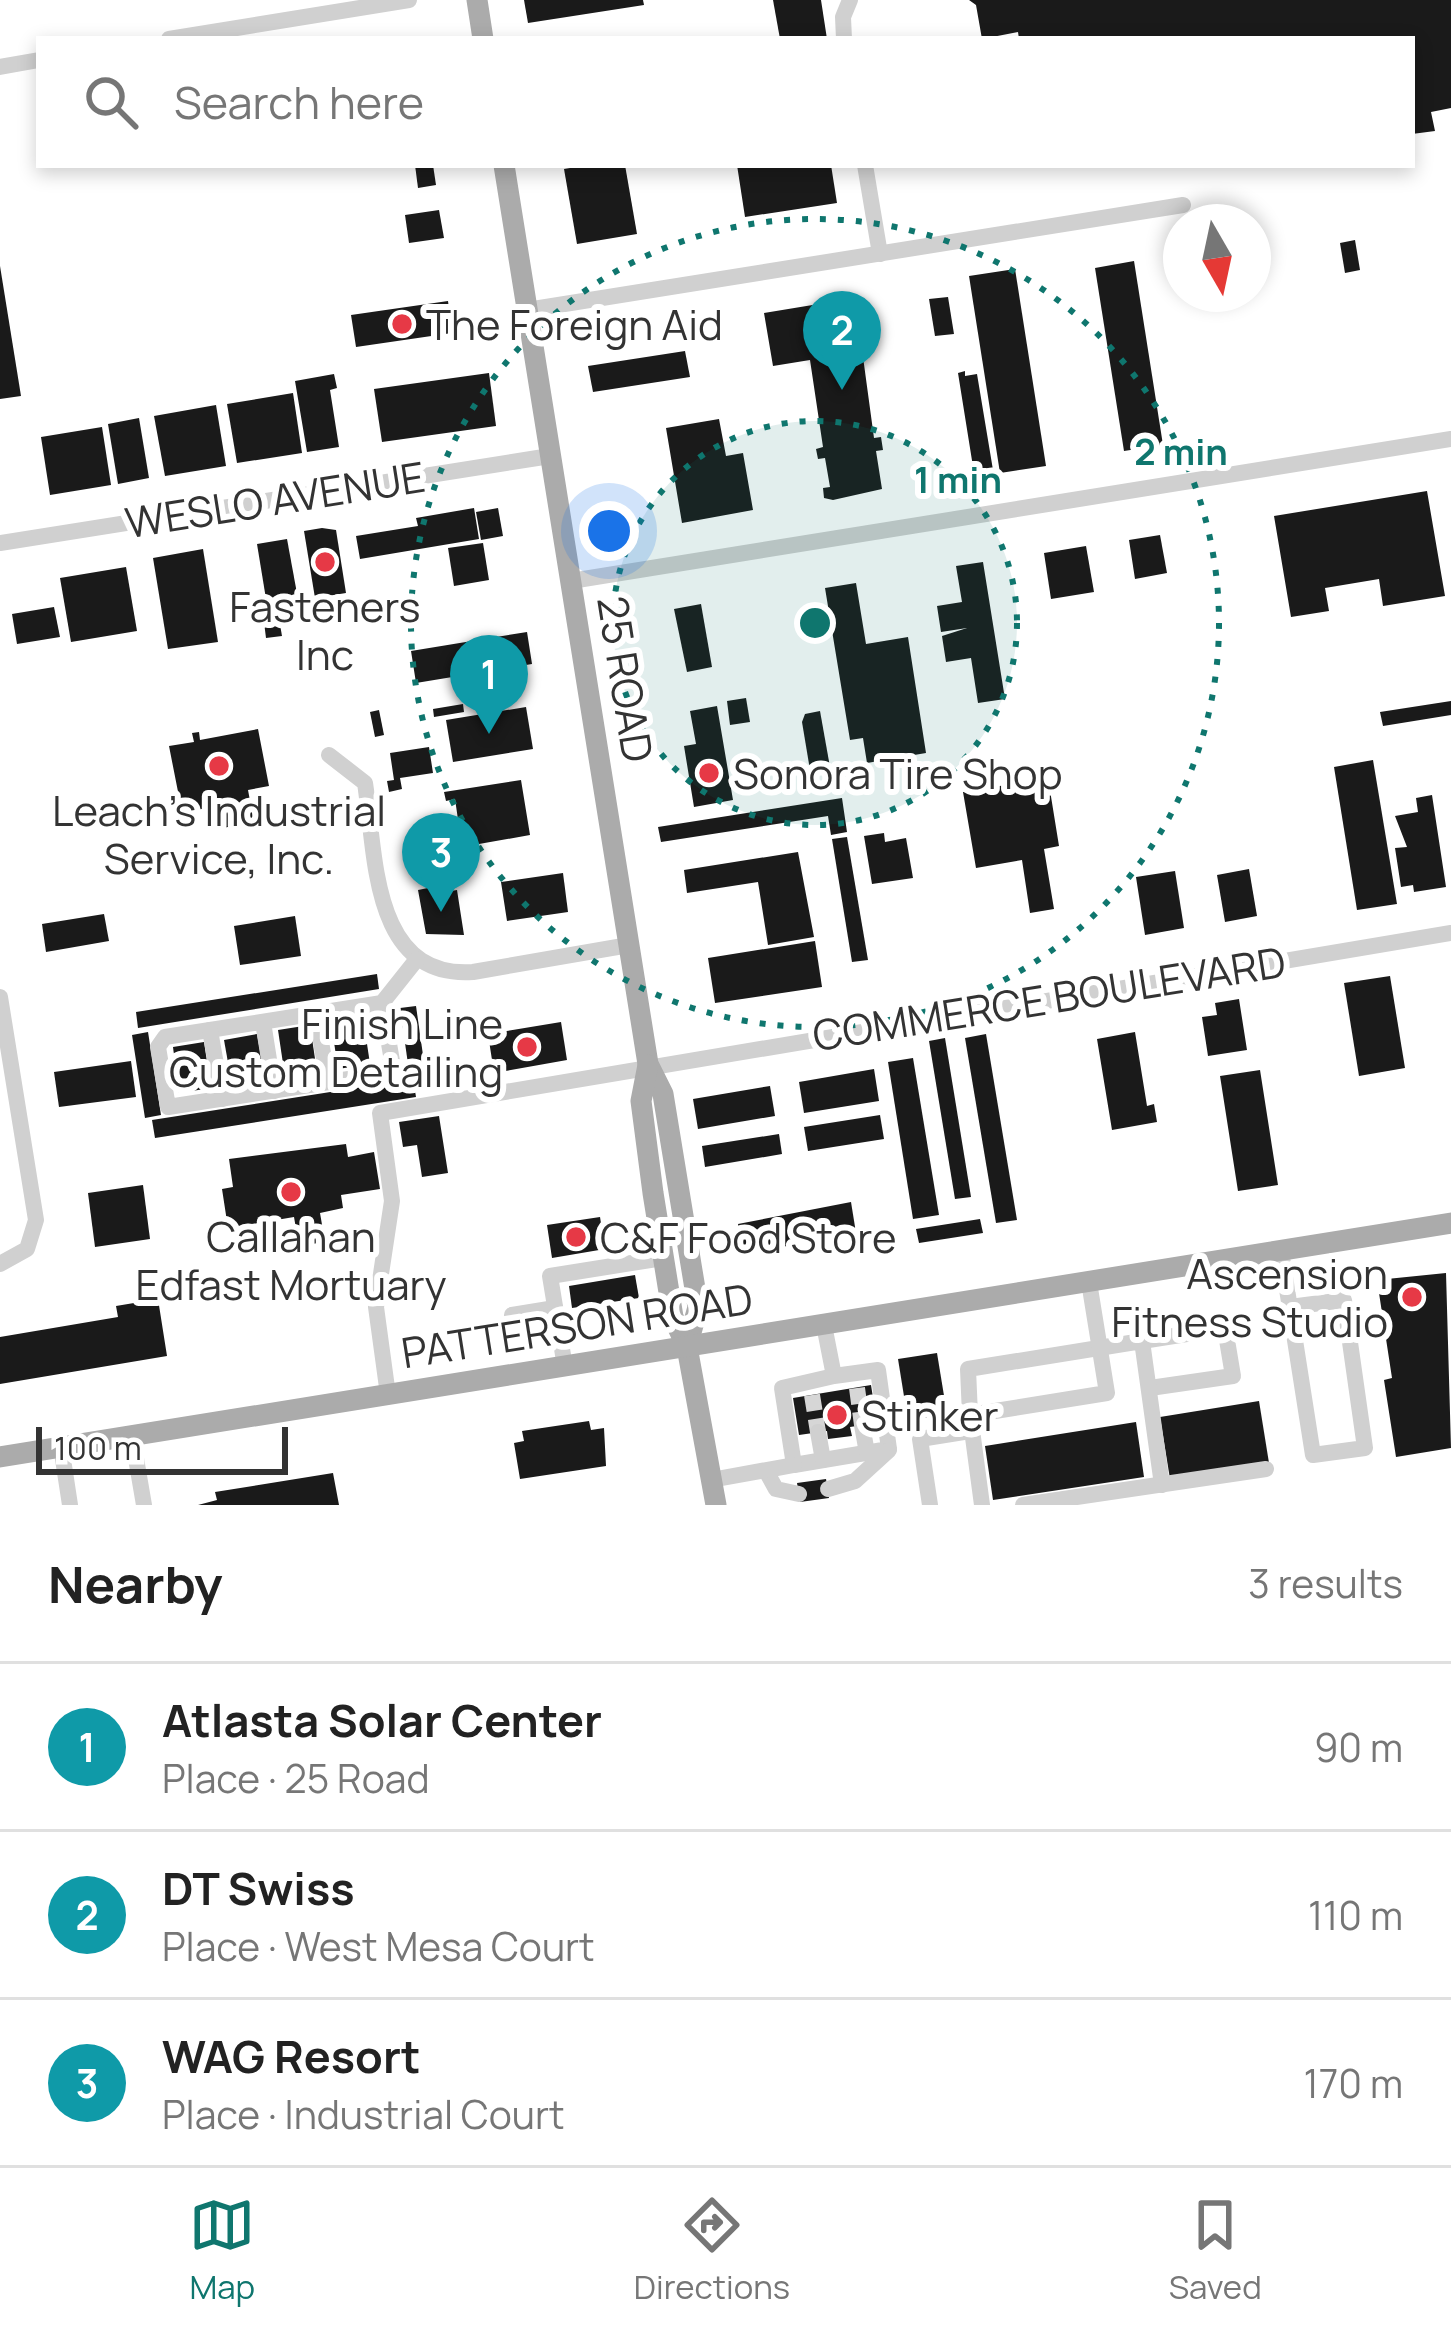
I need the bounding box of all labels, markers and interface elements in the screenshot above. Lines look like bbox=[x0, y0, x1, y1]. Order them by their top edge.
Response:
search box bbox=[36, 36, 1415, 168]
icon: search bbox=[78, 69, 144, 135]
text: Search here bbox=[174, 71, 424, 133]
north arrow bbox=[1163, 204, 1271, 312]
pin: 2 bbox=[803, 291, 881, 390]
place label: The Foreign Aid bbox=[426, 295, 723, 353]
marker: The Foreign Aid bbox=[389, 311, 415, 337]
text: 2 min bbox=[1134, 427, 1228, 476]
street label: WESLO AVENUE bbox=[121, 447, 429, 551]
text: 1 min bbox=[914, 455, 1002, 504]
your location bbox=[579, 501, 639, 561]
marker: Fasteners Inc bbox=[312, 549, 338, 575]
place label: Fasteners Inc bbox=[229, 577, 421, 683]
street label: 25 ROAD bbox=[584, 592, 668, 766]
centre of rings bbox=[794, 602, 836, 644]
pin: 1 bbox=[450, 635, 528, 734]
place label: Sonora Tire Shop bbox=[733, 744, 1063, 802]
marker: Leach's Industrial Service, Inc. bbox=[206, 753, 232, 779]
marker: Sonora Tire Shop bbox=[696, 760, 722, 786]
place label: Leach's Industrial Service, Inc. bbox=[52, 781, 386, 887]
pin: 3 bbox=[402, 813, 480, 912]
street label: COMMERCE BOULEVARD bbox=[808, 932, 1290, 1064]
place label: Finish Line Custom Detailing bbox=[169, 994, 503, 1100]
marker: Finish Line Custom Detailing bbox=[514, 1034, 540, 1060]
marker: Callahan Edfast Mortuary bbox=[278, 1179, 304, 1205]
place label: Callahan Edfast Mortuary bbox=[135, 1207, 447, 1313]
place label: C&F Food Store bbox=[600, 1208, 896, 1266]
marker: C&F Food Store bbox=[563, 1224, 589, 1250]
place label: Ascension Fitness Studio bbox=[1111, 1244, 1388, 1350]
street label: PATTERSON ROAD bbox=[397, 1269, 757, 1381]
marker: Ascension Fitness Studio bbox=[1399, 1284, 1425, 1310]
place label: Stinker bbox=[861, 1386, 999, 1444]
marker: Stinker bbox=[824, 1402, 850, 1428]
scale bar bbox=[36, 1421, 288, 1474]
text: 100 m bbox=[54, 1425, 142, 1470]
text: Nearby bbox=[48, 1549, 223, 1618]
text: 3 results bbox=[1248, 1556, 1403, 1610]
text: Atlasta Solar Center bbox=[162, 1689, 602, 1751]
text: 1 bbox=[78, 1720, 96, 1774]
text: 90 m bbox=[1314, 1720, 1403, 1774]
text: Place · 25 Road bbox=[162, 1751, 430, 1805]
text: DT Swiss bbox=[162, 1857, 355, 1919]
text: 2 bbox=[75, 1888, 99, 1942]
text: 110 m bbox=[1308, 1888, 1403, 1942]
text: Place · West Mesa Court bbox=[162, 1919, 595, 1973]
text: WAG Resort bbox=[162, 2025, 420, 2087]
text: 3 bbox=[76, 2056, 98, 2110]
text: 170 m bbox=[1304, 2056, 1403, 2110]
text: Place · Industrial Court bbox=[162, 2087, 565, 2141]
tab: Map bbox=[189, 2192, 255, 2309]
tab: Directions bbox=[634, 2192, 790, 2309]
tab: Saved bbox=[1169, 2192, 1262, 2309]

